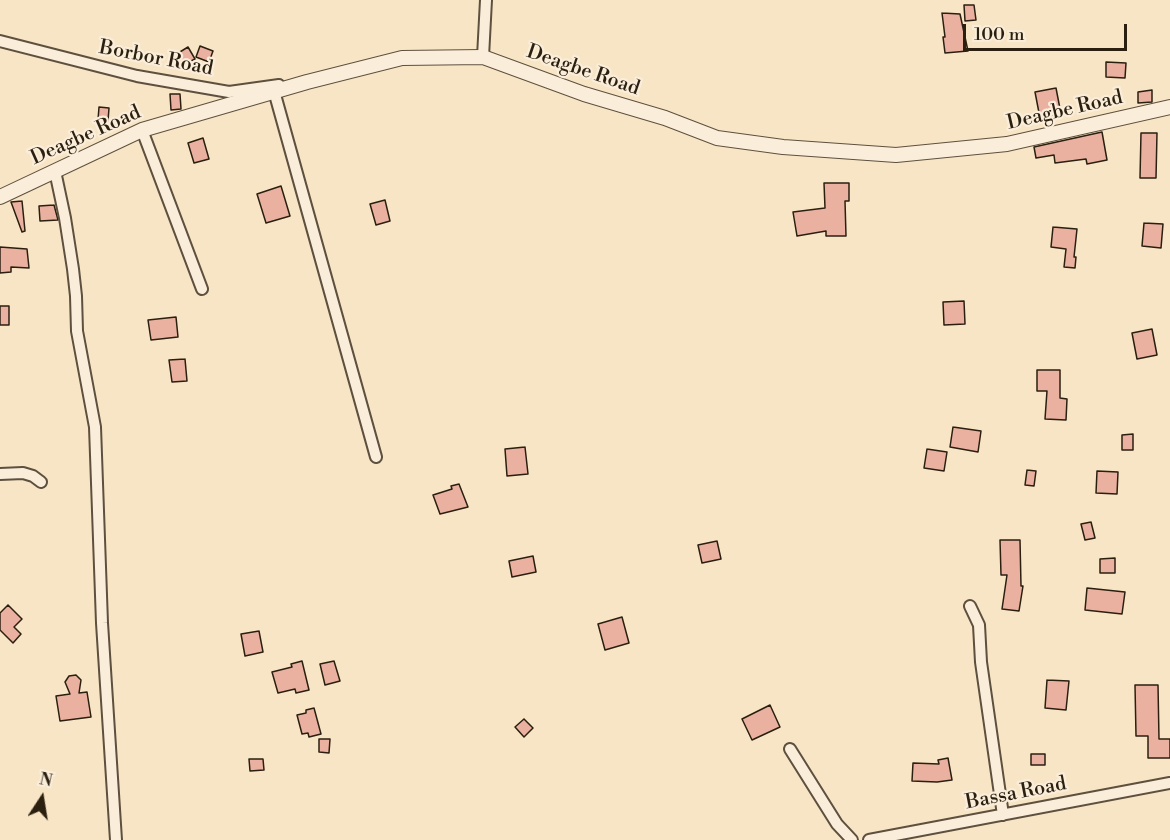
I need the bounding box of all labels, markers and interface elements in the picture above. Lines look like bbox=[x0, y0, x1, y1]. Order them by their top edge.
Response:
scale bar bbox=[966, 12, 1130, 50]
text: 100 m bbox=[974, 23, 1025, 46]
street label: Borbor Road bbox=[97, 36, 215, 82]
street label: Deagbe Road bbox=[523, 40, 643, 102]
street label: Deagbe Road bbox=[1005, 86, 1125, 136]
street label: Deagbe Road bbox=[27, 101, 145, 171]
north arrow bbox=[12, 768, 72, 828]
text: N bbox=[37, 769, 54, 791]
street label: Bassa Road bbox=[963, 772, 1069, 816]

